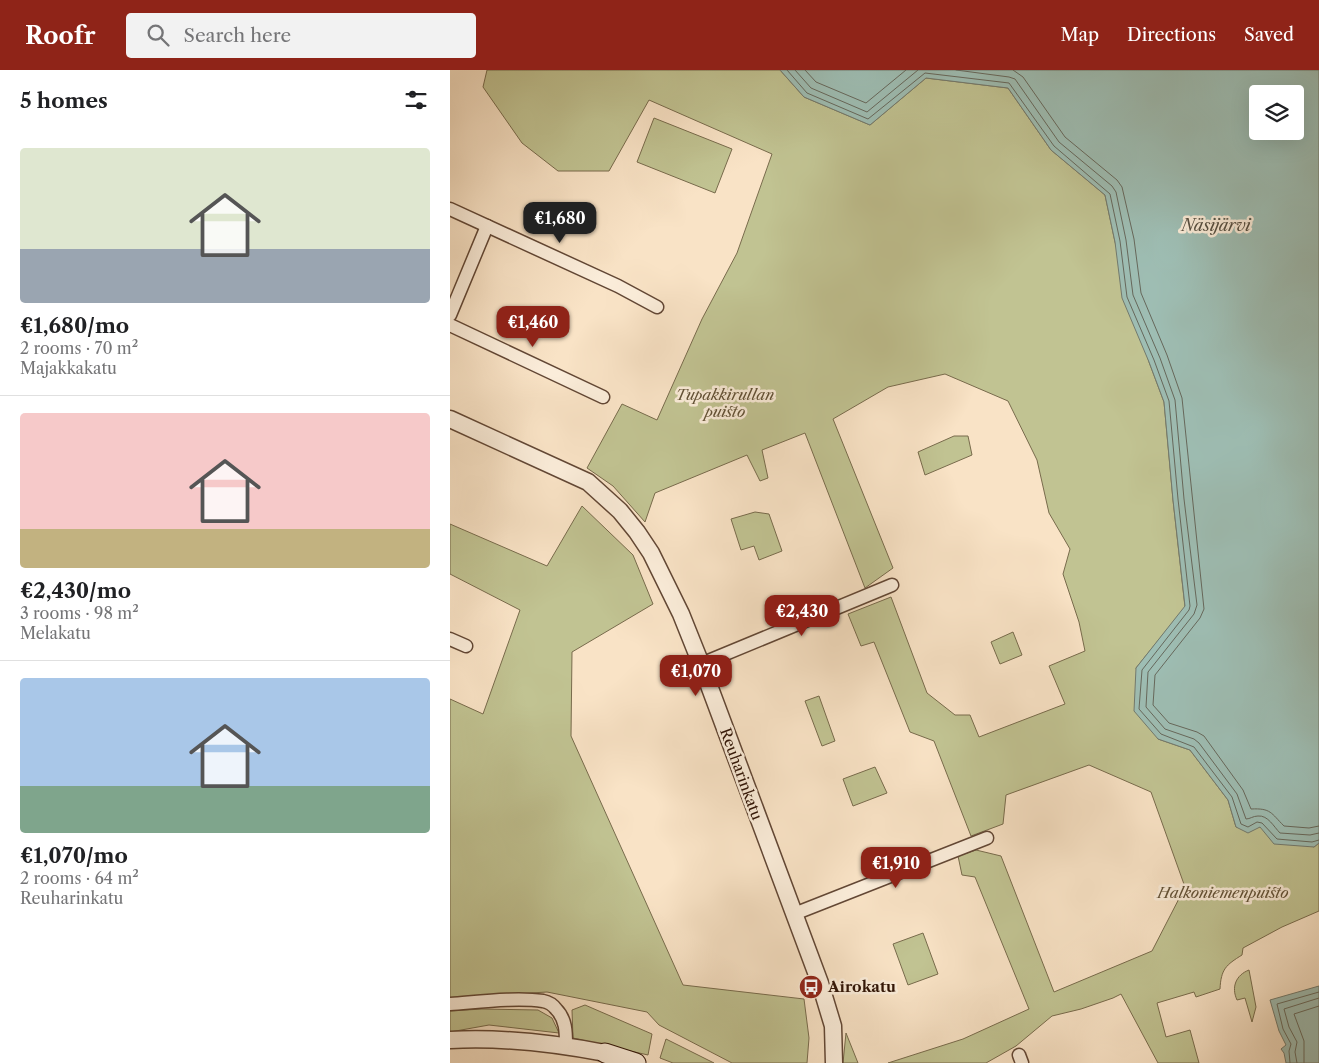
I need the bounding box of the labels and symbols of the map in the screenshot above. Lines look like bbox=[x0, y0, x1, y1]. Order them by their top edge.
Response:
pin: €1,680 bbox=[519, 202, 601, 244]
water label: Näsijärvi bbox=[1179, 215, 1252, 235]
pin: €1,460 bbox=[492, 306, 574, 348]
park label: Tupakkirullan puisto bbox=[676, 385, 774, 421]
pin: €2,430 bbox=[761, 594, 843, 637]
pin: €1,070 bbox=[655, 654, 737, 697]
street label: Reuharinkatu bbox=[716, 725, 767, 823]
pin: €1,910 bbox=[855, 846, 937, 889]
park label: Halkoniemenpuisto bbox=[1156, 883, 1289, 902]
bus stop icon: Airokatu bbox=[798, 974, 824, 1000]
place label: Airokatu bbox=[827, 977, 896, 996]

